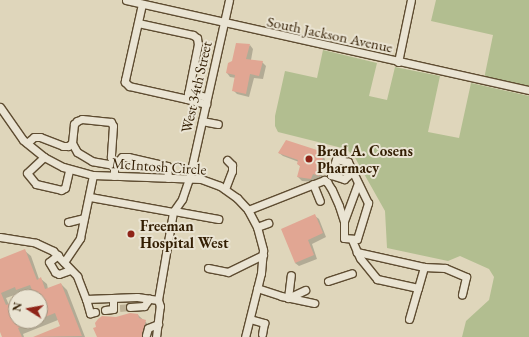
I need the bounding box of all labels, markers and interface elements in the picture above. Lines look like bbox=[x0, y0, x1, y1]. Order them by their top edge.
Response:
street label: South Jackson Avenue bbox=[265, 12, 395, 56]
street label: West 34th Street bbox=[177, 39, 215, 135]
place label: Brad A. Cosens Pharmacy bbox=[317, 141, 413, 176]
street label: McIntosh Circle bbox=[111, 154, 207, 178]
marker: Brad A. Cosens Pharmacy bbox=[304, 154, 314, 164]
place label: Freeman Hospital West bbox=[140, 216, 229, 251]
marker: Freeman Hospital West bbox=[125, 228, 137, 240]
north arrow bbox=[8, 289, 48, 329]
text: N bbox=[9, 301, 25, 313]

